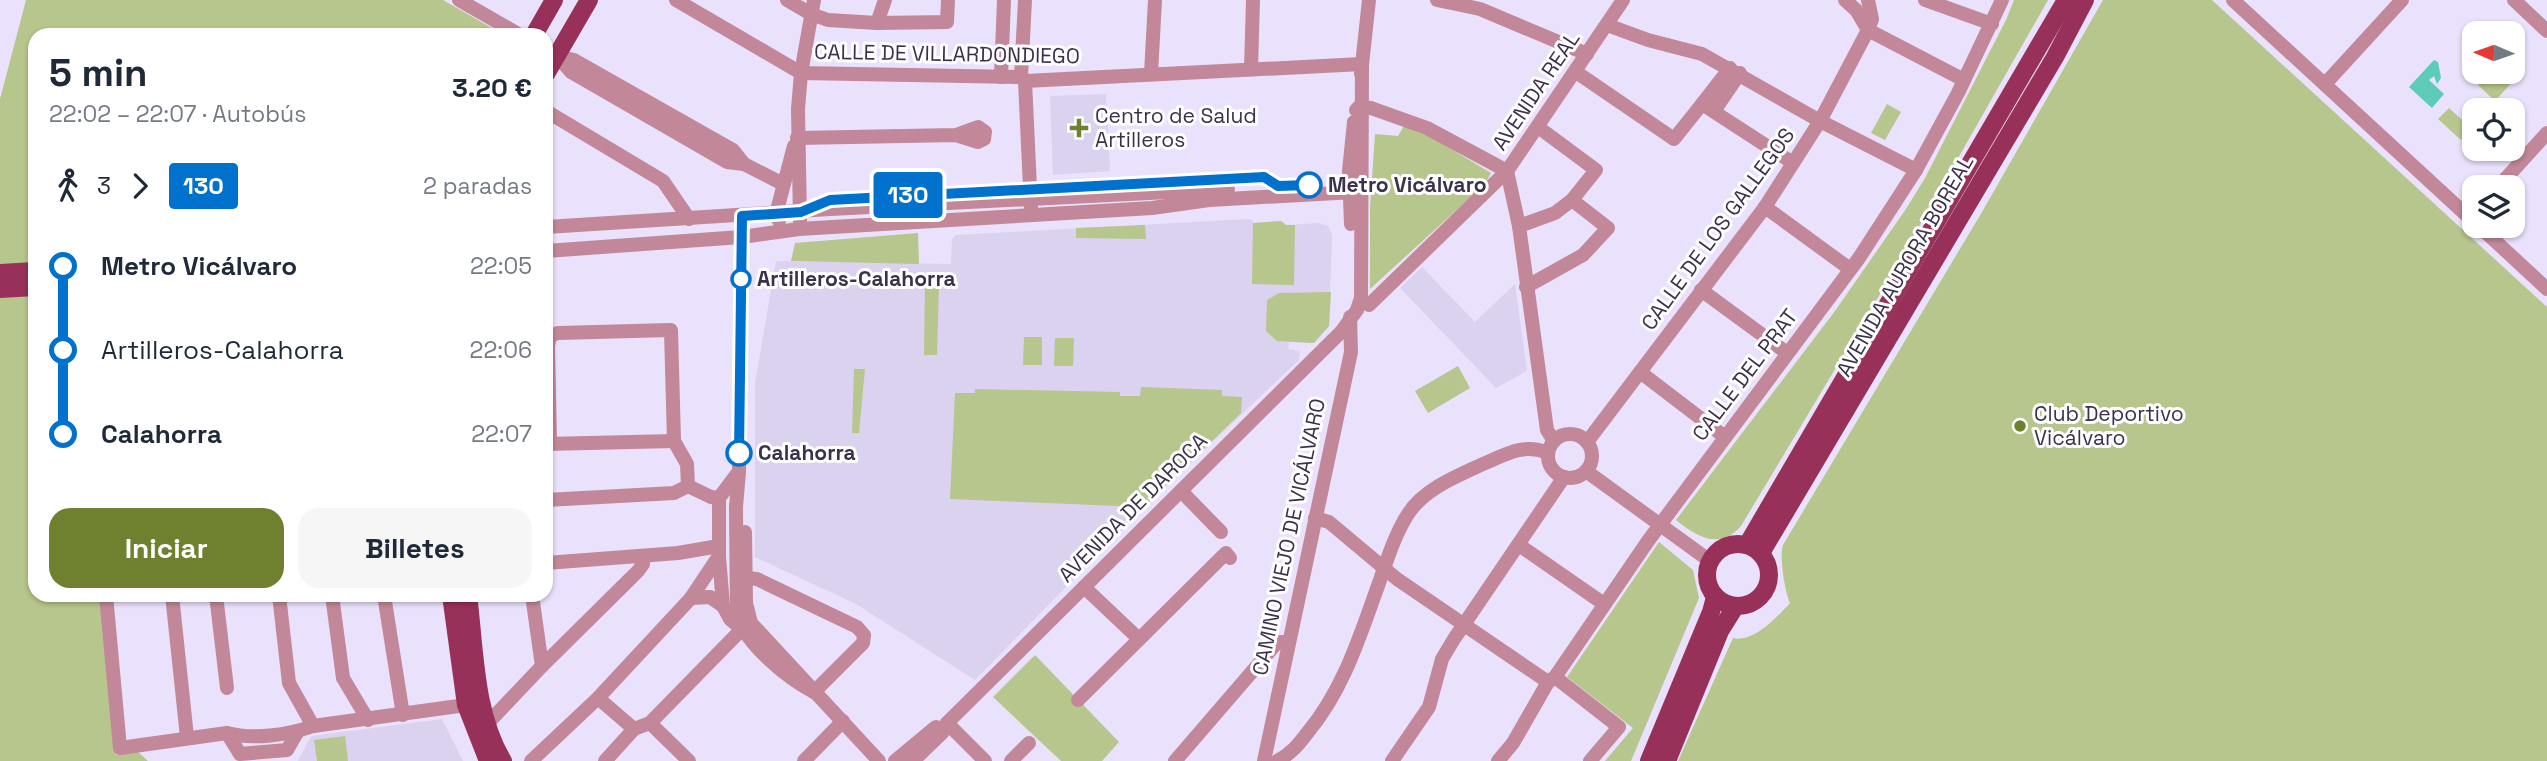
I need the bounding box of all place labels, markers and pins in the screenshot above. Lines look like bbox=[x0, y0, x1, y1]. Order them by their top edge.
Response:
place label: Centro de Salud Artilleros bbox=[1095, 102, 1257, 153]
marker: Centro de Salud Artilleros bbox=[1069, 118, 1089, 138]
place label: Metro Vicálvaro bbox=[1328, 171, 1487, 198]
marker: Metro Vicálvaro bbox=[1296, 172, 1322, 198]
place label: Artilleros-Calahorra bbox=[757, 265, 956, 292]
marker: Artilleros-Calahorra bbox=[731, 269, 751, 289]
place label: Club Deportivo Vicálvaro bbox=[2034, 400, 2184, 451]
marker: Club Deportivo Vicálvaro bbox=[2012, 418, 2028, 434]
place label: Calahorra bbox=[758, 439, 856, 466]
marker: Calahorra bbox=[726, 440, 752, 466]

